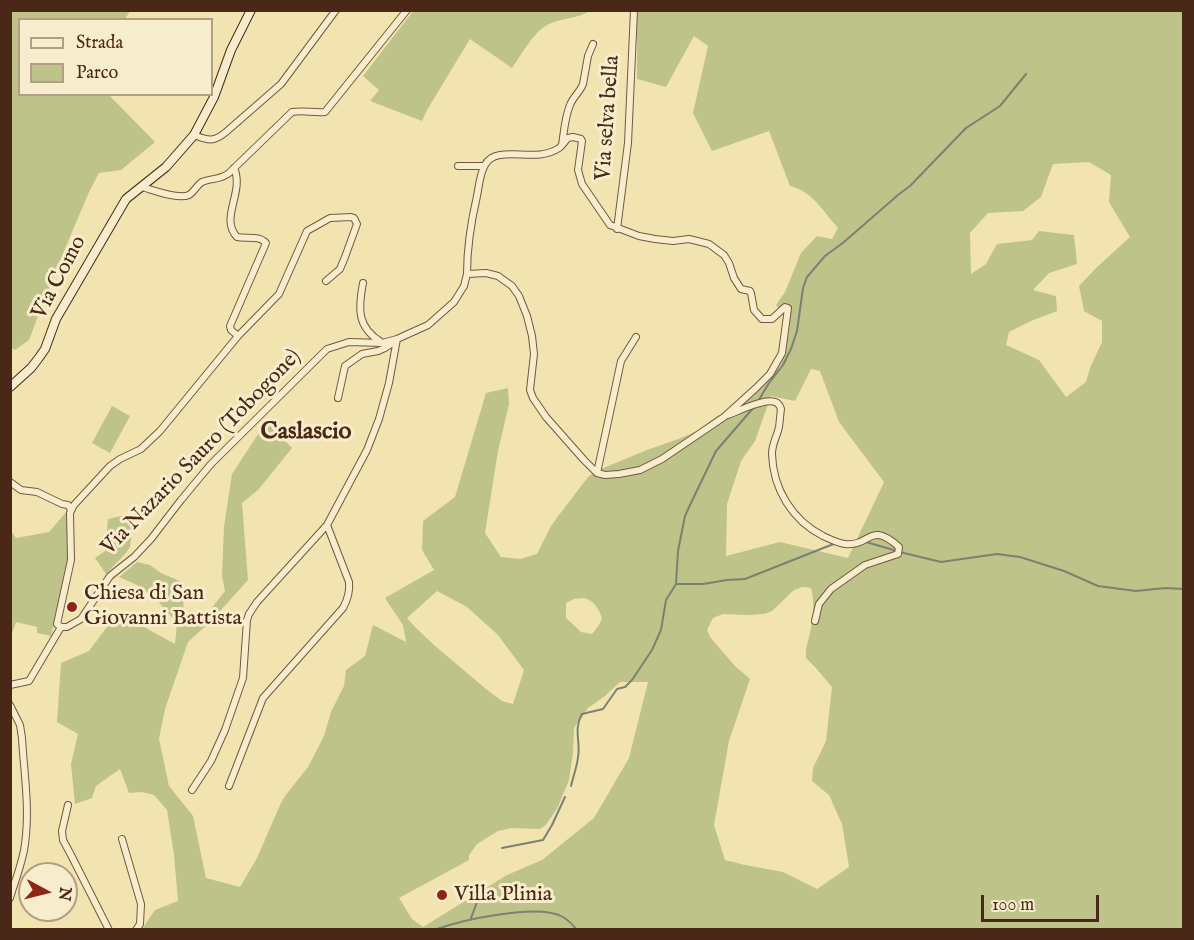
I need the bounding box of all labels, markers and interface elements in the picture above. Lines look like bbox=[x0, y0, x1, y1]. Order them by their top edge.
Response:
legend bbox=[18, 18, 213, 96]
text: Strada bbox=[76, 32, 123, 55]
street label: Via selva bella bbox=[591, 54, 627, 182]
text: Parco bbox=[76, 62, 118, 85]
street label: Via Como bbox=[27, 232, 93, 324]
street label: Via Nazario Sauro (Tobogone) bbox=[97, 345, 307, 561]
district label: Caslascio bbox=[261, 419, 351, 447]
place label: Chiesa di San Giovanni Battista bbox=[84, 581, 242, 632]
marker: Chiesa di San Giovanni Battista bbox=[65, 600, 79, 614]
north arrow bbox=[18, 862, 78, 922]
place label: Villa Plinia bbox=[454, 882, 552, 908]
scale bar bbox=[984, 883, 1102, 921]
text: N bbox=[53, 886, 75, 902]
marker: Villa Plinia bbox=[435, 888, 449, 902]
text: 100 m bbox=[992, 894, 1034, 917]

